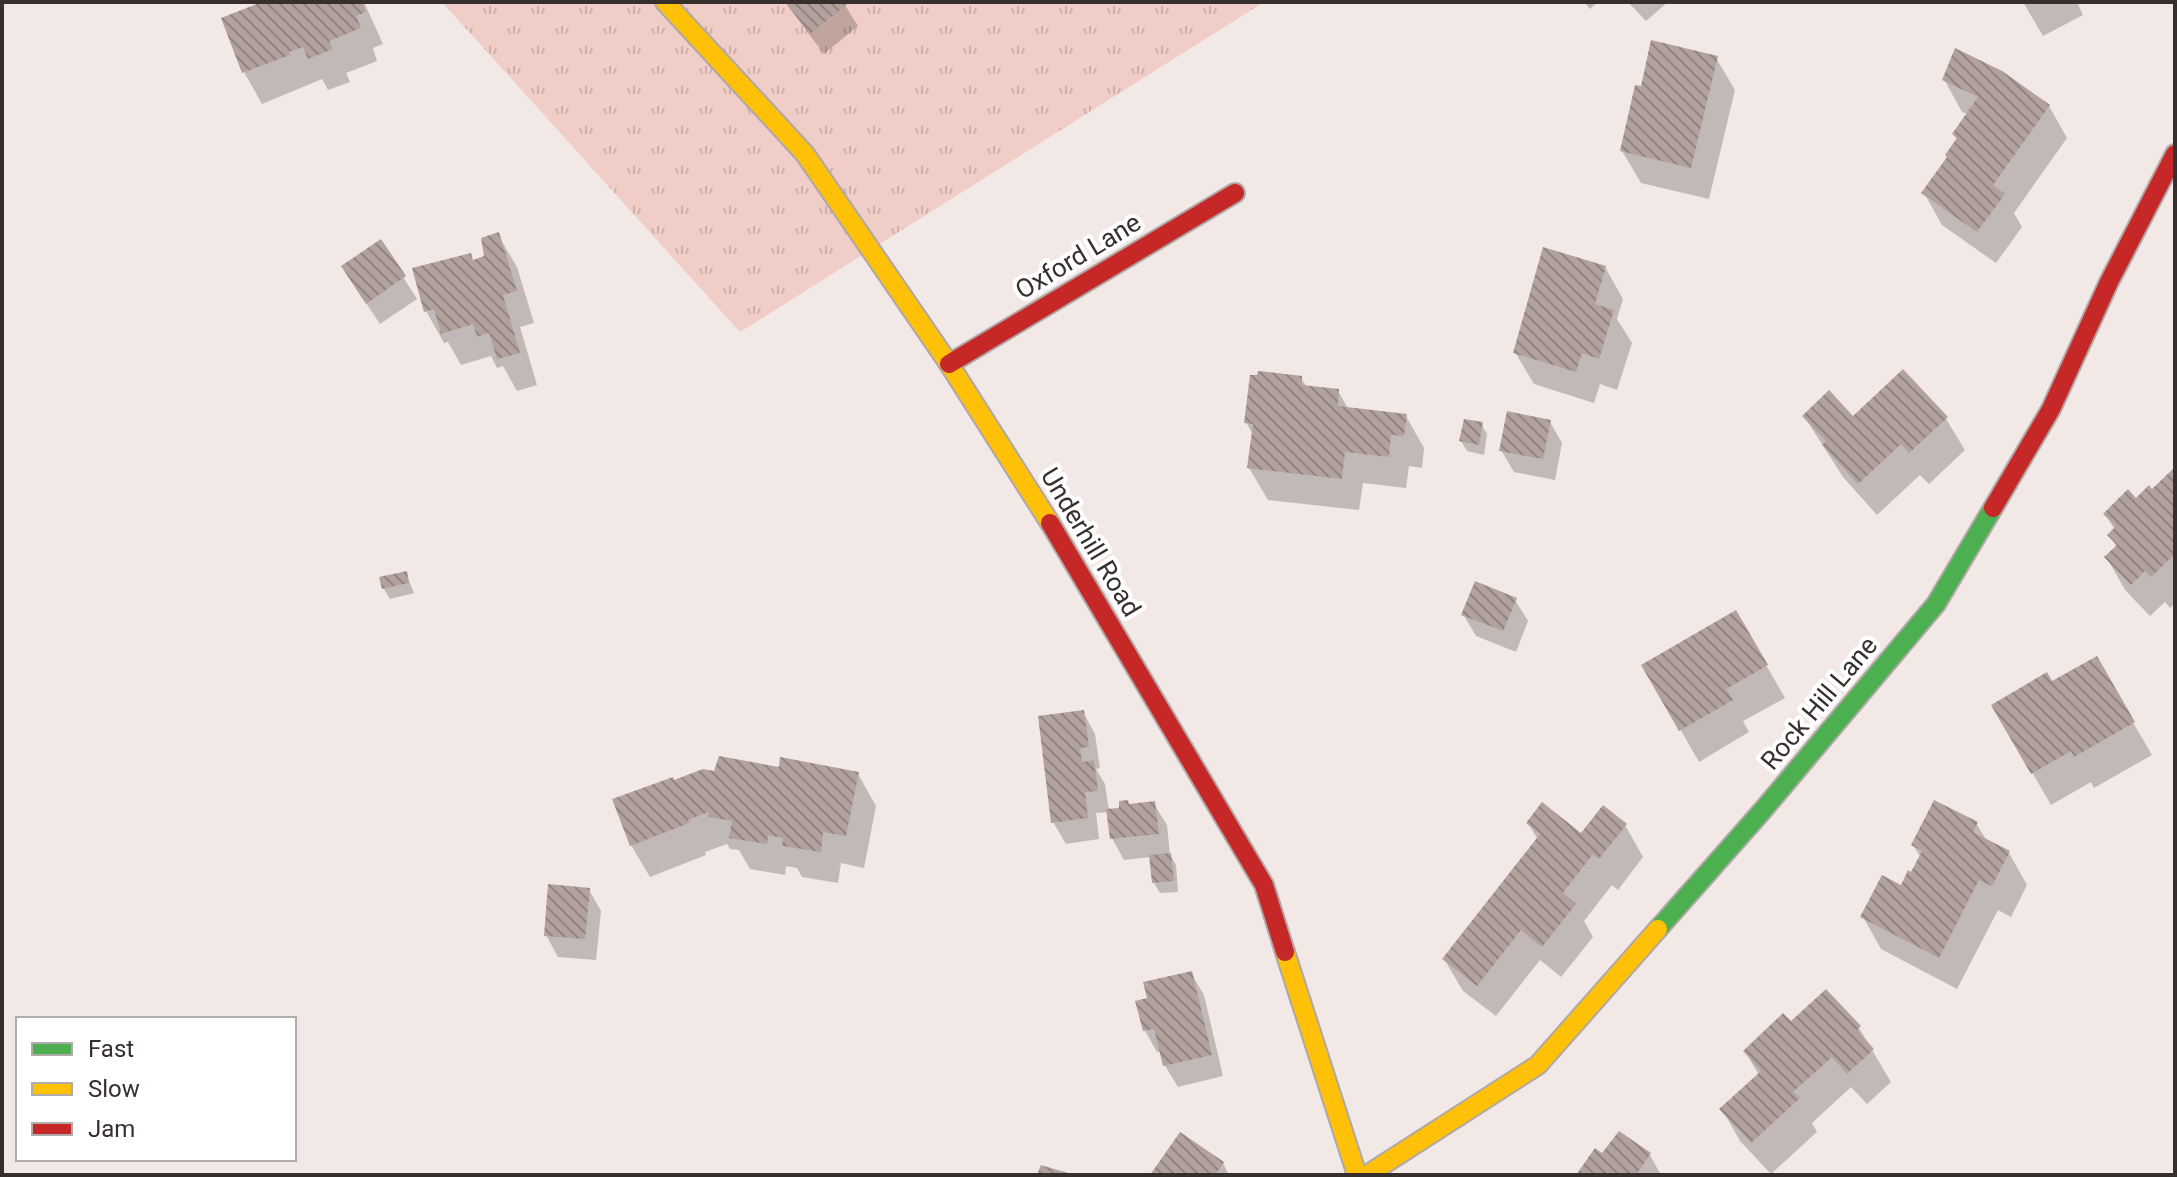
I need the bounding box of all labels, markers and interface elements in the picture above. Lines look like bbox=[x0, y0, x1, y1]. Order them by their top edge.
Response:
street label: Oxford Lane bbox=[1010, 207, 1146, 305]
street label: Underhill Road bbox=[1035, 462, 1147, 622]
street label: Rock Hill Lane bbox=[1755, 630, 1883, 776]
legend bbox=[16, 1017, 296, 1161]
text: Fast bbox=[88, 1035, 134, 1063]
text: Slow bbox=[88, 1075, 140, 1103]
text: Jam bbox=[88, 1115, 135, 1143]

